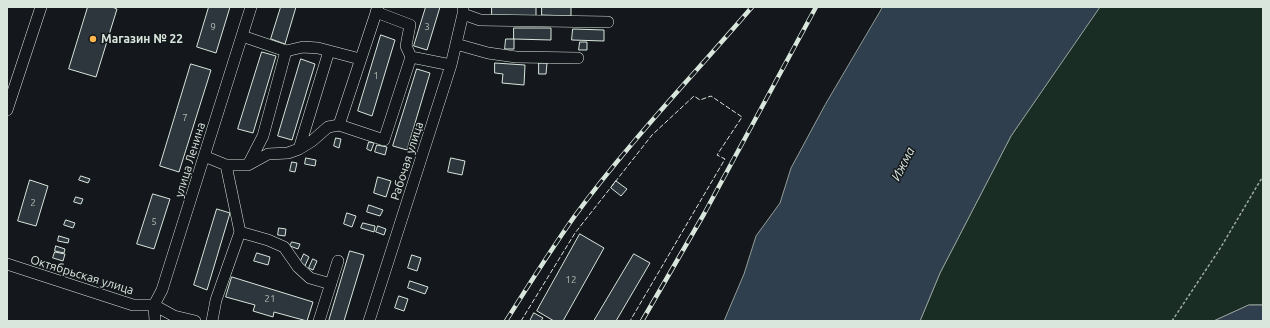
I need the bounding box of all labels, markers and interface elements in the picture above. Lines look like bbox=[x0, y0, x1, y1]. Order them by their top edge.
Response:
house number: 9 bbox=[210, 21, 216, 33]
house number: 3 bbox=[424, 21, 430, 33]
place label: Магазин № 22 bbox=[101, 32, 183, 46]
marker: Магазин № 22 bbox=[88, 34, 98, 44]
house number: 1 bbox=[373, 70, 379, 82]
house number: 7 bbox=[182, 112, 188, 124]
street label: Рабочая улица bbox=[388, 120, 426, 202]
street label: улица Ленина bbox=[172, 121, 208, 199]
water label: Ижма bbox=[888, 145, 918, 183]
house number: 2 bbox=[30, 197, 36, 209]
house number: 5 bbox=[151, 216, 157, 228]
street label: Октябрьская улица bbox=[28, 252, 136, 298]
house number: 12 bbox=[565, 274, 577, 286]
house number: 21 bbox=[264, 293, 276, 305]

